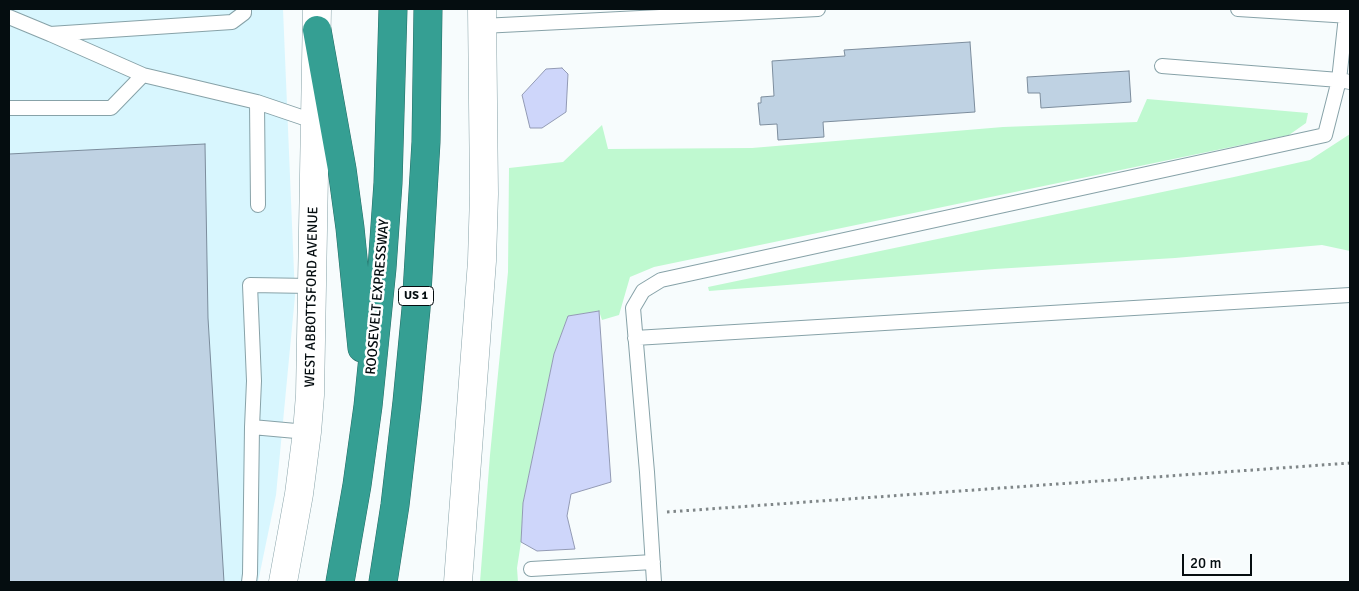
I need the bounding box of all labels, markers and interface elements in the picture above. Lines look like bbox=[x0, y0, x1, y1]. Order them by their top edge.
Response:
street label: WEST ABBOTTSFORD AVENUE bbox=[302, 206, 322, 388]
street label: ROOSEVELT EXPRESSWAY bbox=[363, 219, 393, 375]
road number: US 1 bbox=[398, 286, 434, 306]
scale bar bbox=[1184, 544, 1254, 576]
text: 20 m bbox=[1190, 554, 1221, 572]

